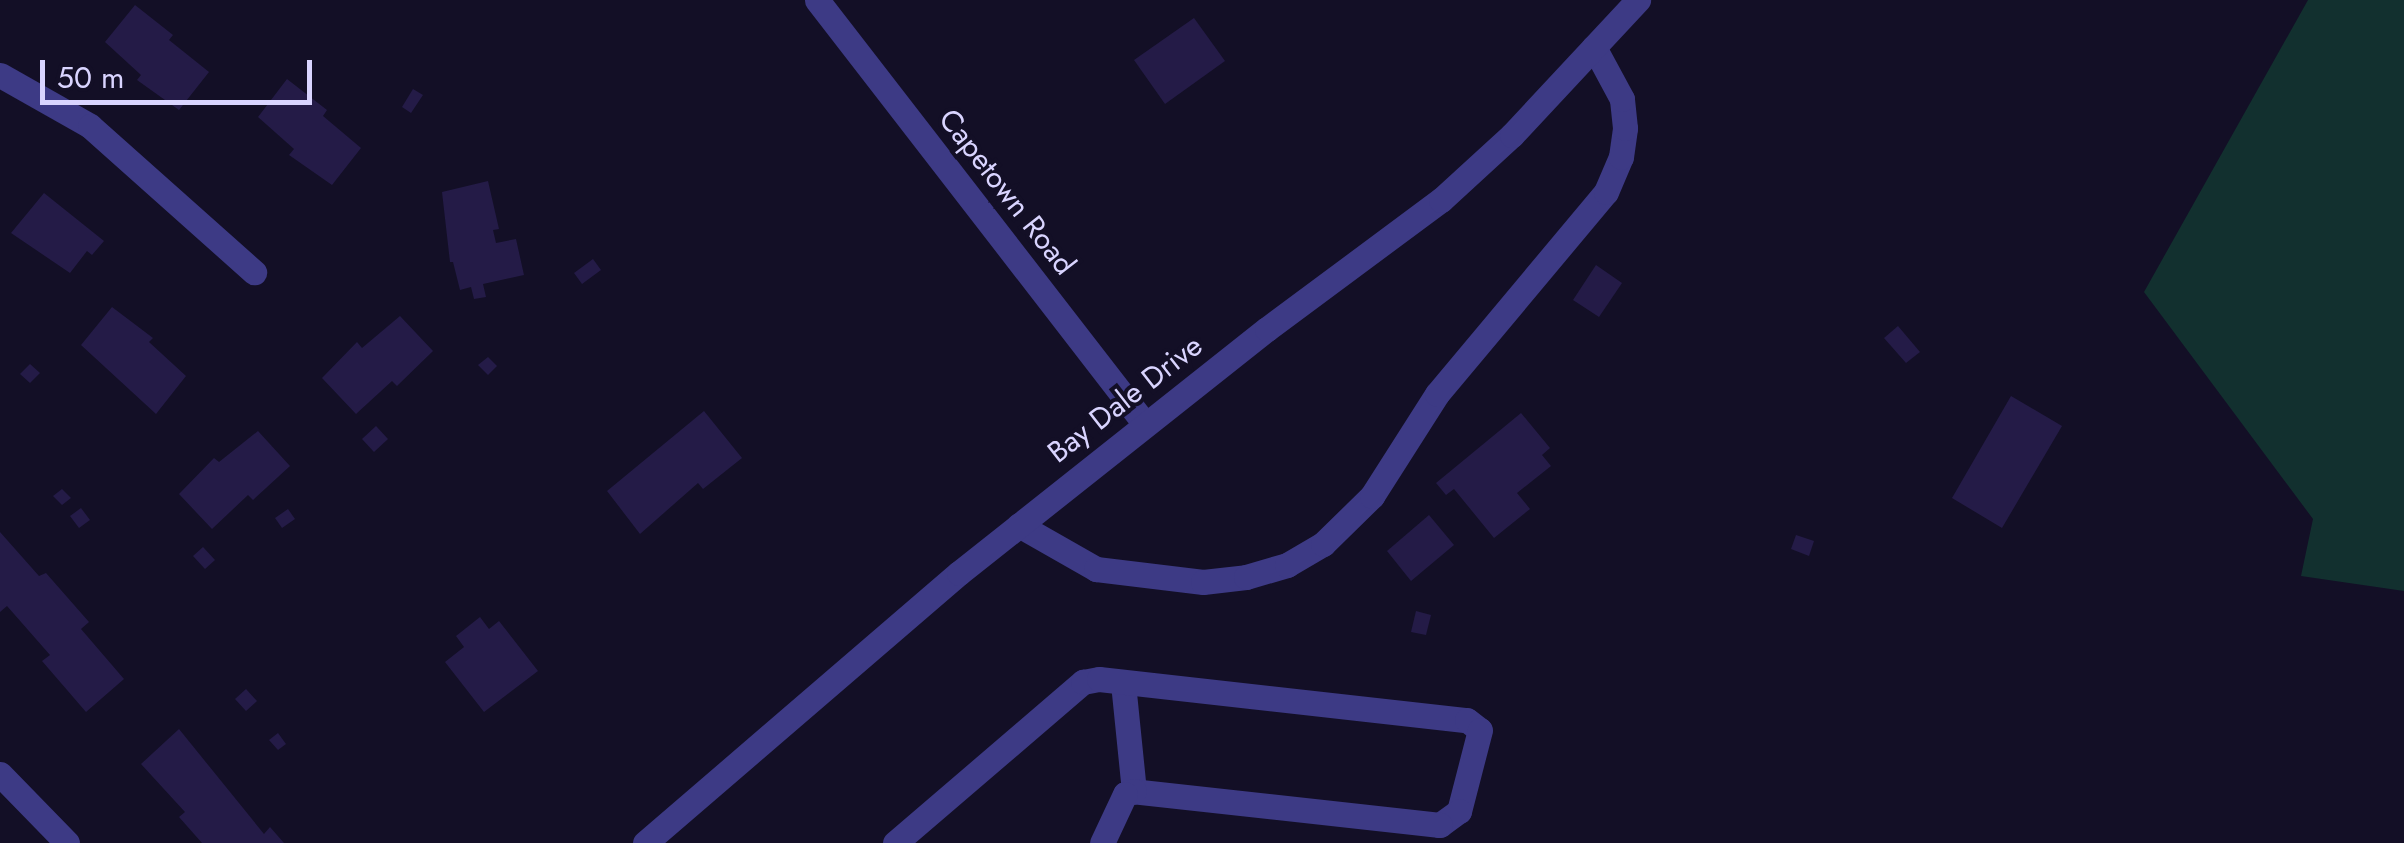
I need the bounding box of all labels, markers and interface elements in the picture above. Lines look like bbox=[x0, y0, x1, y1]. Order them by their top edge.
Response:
scale bar bbox=[45, 40, 318, 102]
text: 50 m bbox=[57, 56, 124, 99]
street label: Capetown Road bbox=[931, 102, 1083, 282]
street label: Bay Dale Drive bbox=[1041, 328, 1209, 470]

